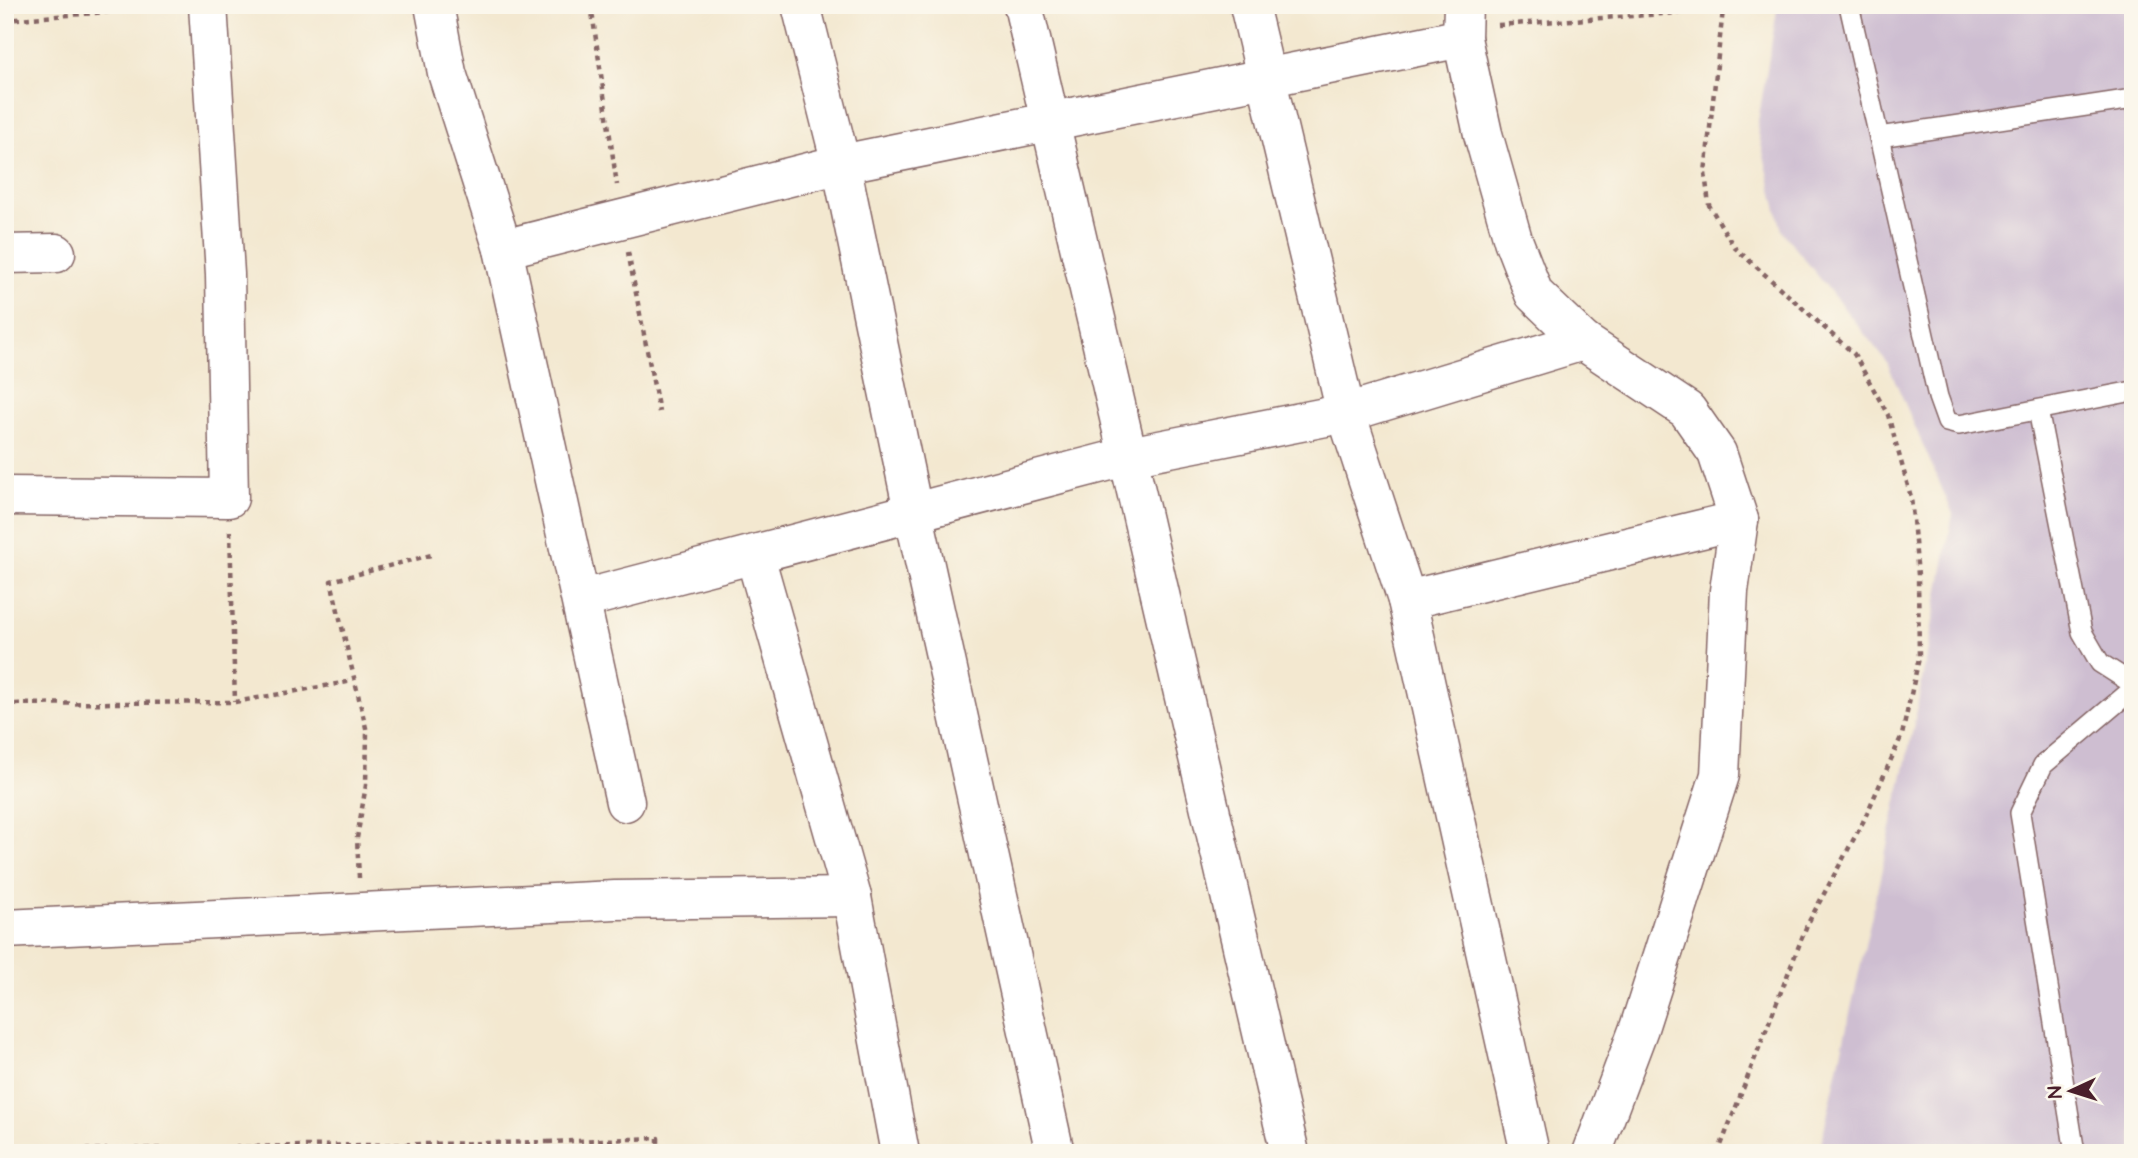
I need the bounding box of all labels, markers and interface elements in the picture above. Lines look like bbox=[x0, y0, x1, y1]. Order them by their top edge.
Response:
north arrow bbox=[2036, 1056, 2106, 1126]
text: N bbox=[2042, 1085, 2069, 1099]

